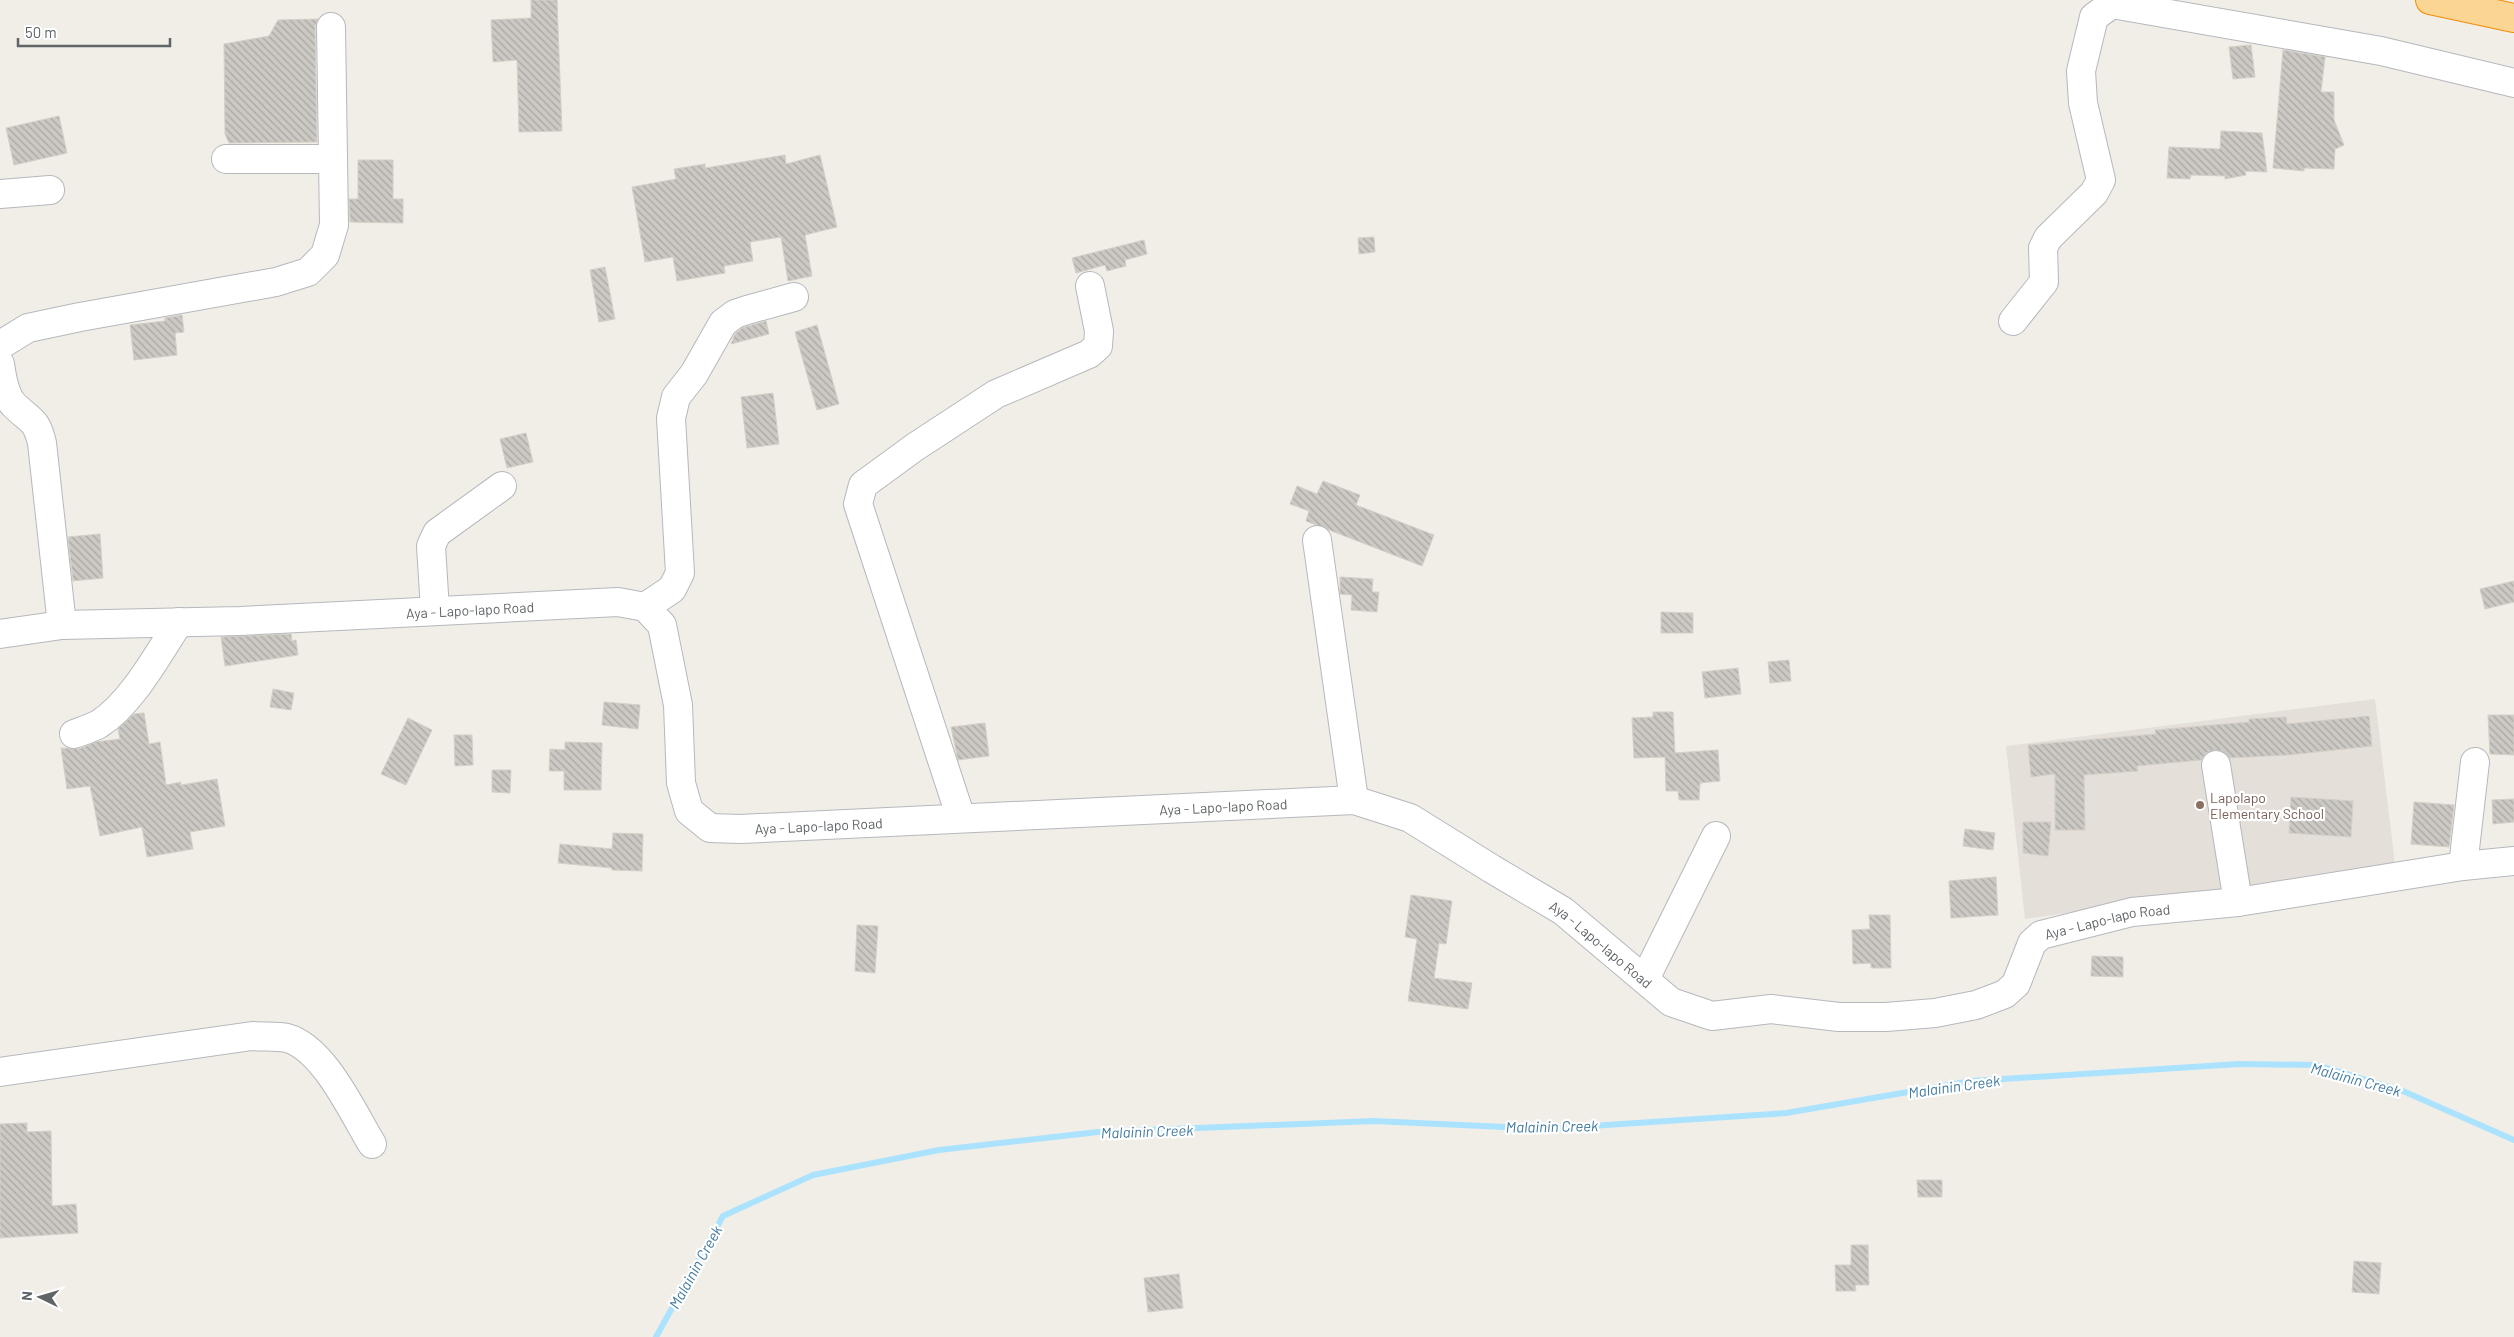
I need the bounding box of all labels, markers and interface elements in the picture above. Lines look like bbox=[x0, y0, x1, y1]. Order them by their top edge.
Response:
scale bar bbox=[18, 15, 170, 47]
text: 50 m bbox=[25, 23, 57, 41]
street label: Aya - Lapo-lapo Road bbox=[406, 598, 534, 621]
place label: Lapolapo Elementary School bbox=[2210, 789, 2324, 822]
street label: Aya - Lapo-lapo Road bbox=[1159, 795, 1288, 818]
marker: Lapolapo Elementary School bbox=[2194, 799, 2206, 811]
street label: Aya - Lapo-lapo Road bbox=[754, 814, 883, 837]
street label: Aya - Lapo-lapo Road bbox=[1547, 897, 1656, 991]
street label: Aya - Lapo-lapo Road bbox=[2043, 900, 2171, 942]
water label: Malainin Creek bbox=[2309, 1058, 2404, 1100]
water label: Malainin Creek bbox=[1907, 1071, 2002, 1101]
water label: Malainin Creek bbox=[1506, 1116, 1599, 1136]
water label: Malainin Creek bbox=[1100, 1120, 1194, 1142]
water label: Malainin Creek bbox=[665, 1222, 726, 1312]
north arrow bbox=[15, 1272, 65, 1322]
text: N bbox=[18, 1290, 35, 1301]

